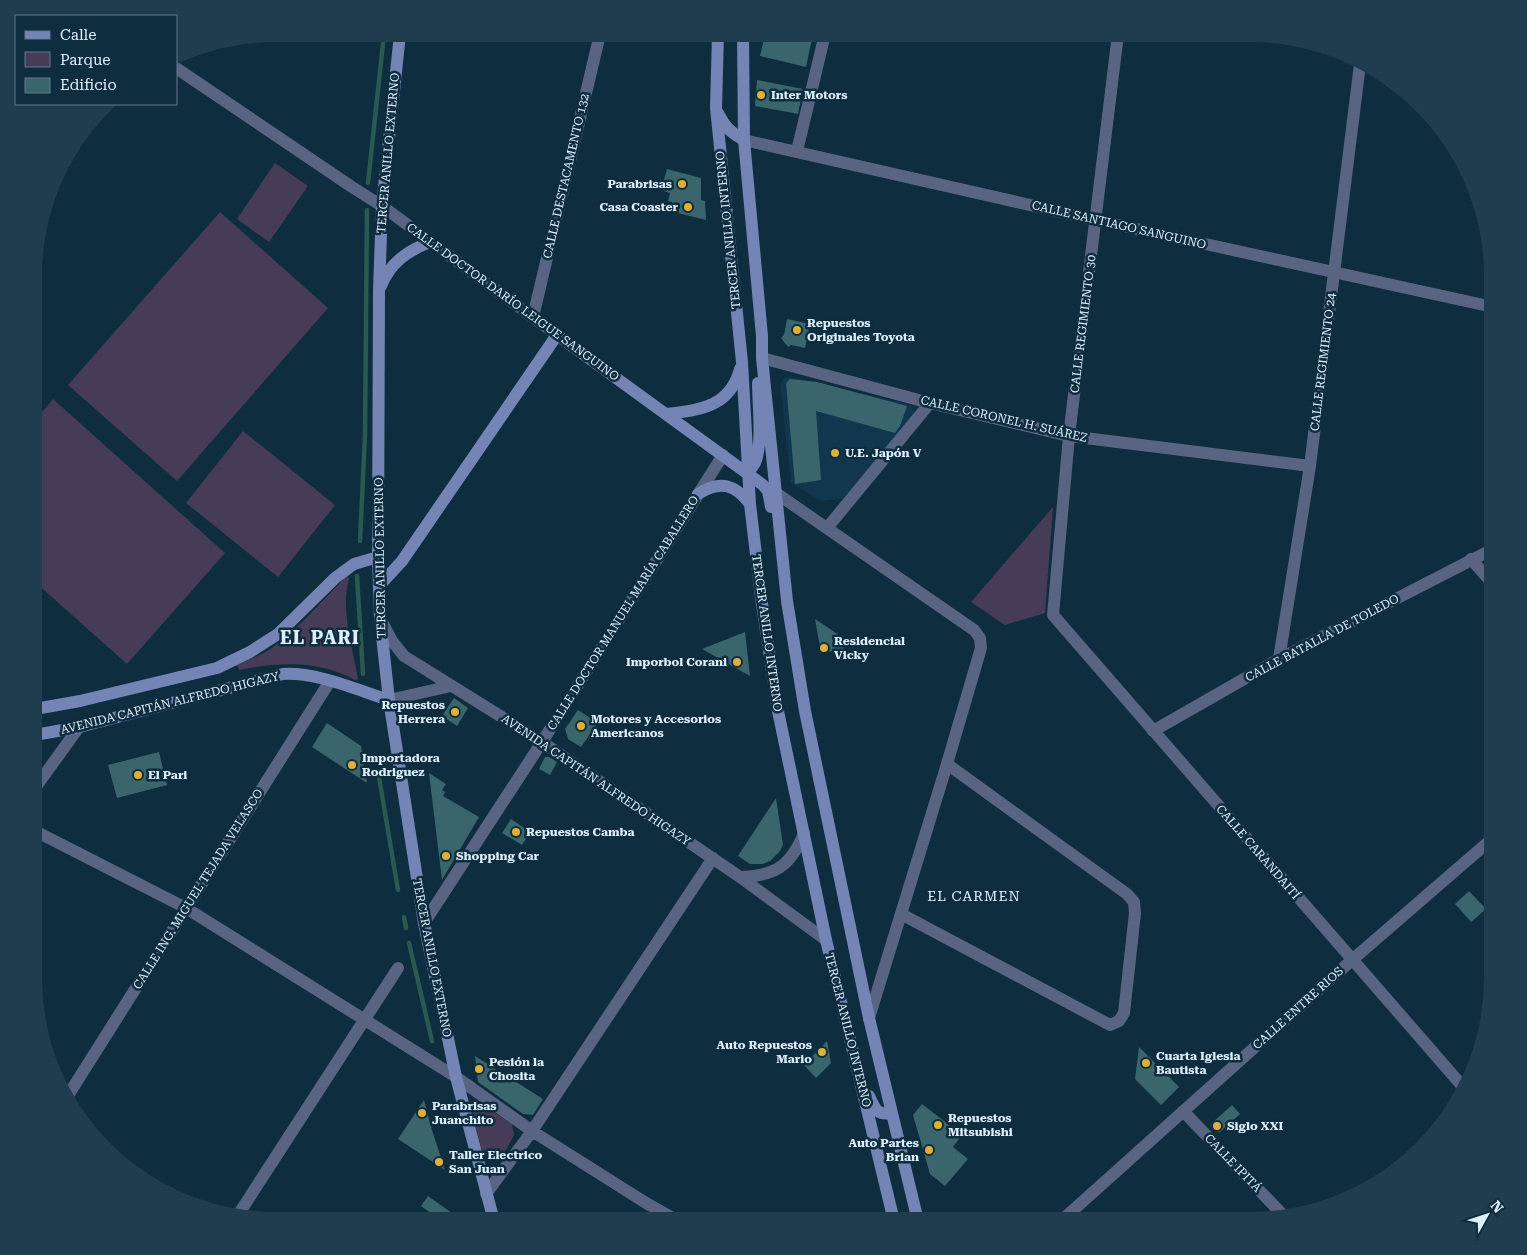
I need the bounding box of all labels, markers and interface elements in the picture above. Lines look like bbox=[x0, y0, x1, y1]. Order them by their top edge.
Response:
legend bbox=[15, 15, 178, 105]
text: Calle bbox=[60, 26, 96, 44]
text: Parque bbox=[60, 51, 111, 69]
street label: TERCER ANILLO EXTERNO bbox=[374, 72, 402, 234]
text: Edificio bbox=[60, 76, 117, 94]
place label: Inter Motors bbox=[771, 88, 847, 102]
marker: Inter Motors bbox=[755, 89, 767, 101]
street label: CALLE DESTACAMENTO 132 bbox=[540, 92, 592, 260]
street label: TERCER ANILLO INTERNO bbox=[713, 150, 743, 310]
place label: Parabrisas bbox=[607, 177, 672, 191]
marker: Parabrisas bbox=[676, 178, 688, 190]
street label: CALLE SANTIAGO SANGUINO bbox=[1030, 198, 1208, 252]
place label: Casa Coaster bbox=[599, 200, 679, 214]
marker: Casa Coaster bbox=[682, 201, 694, 213]
street label: CALLE DOCTOR DARÍO LEIGUE SANGUINO bbox=[404, 220, 622, 384]
street label: CALLE REGIMIENTO 30 bbox=[1068, 254, 1098, 394]
street label: CALLE REGIMIENTO 24 bbox=[1308, 292, 1338, 432]
place label: Repuestos Originales Toyota bbox=[807, 316, 915, 344]
marker: Repuestos Originales Toyota bbox=[791, 324, 803, 336]
street label: CALLE CORONEL H. SUÁREZ bbox=[919, 393, 1089, 445]
place label: U.E. Japón V bbox=[845, 446, 922, 460]
marker: U.E. Japón V bbox=[829, 447, 841, 459]
street label: TERCER ANILLO EXTERNO bbox=[372, 477, 388, 639]
street label: CALLE DOCTOR MANUEL MARÍA CABALLERO bbox=[544, 493, 702, 733]
street label: TERCER ANILLO INTERNO bbox=[749, 553, 785, 713]
street label: CALLE BATALLA DE TOLEDO bbox=[1243, 591, 1401, 685]
district label: EL PARI bbox=[280, 627, 360, 648]
place label: Residencial Vicky bbox=[834, 634, 905, 662]
marker: Residencial Vicky bbox=[818, 642, 830, 654]
place label: Imporbol Corani bbox=[626, 655, 727, 669]
marker: Imporbol Corani bbox=[731, 656, 743, 668]
street label: AVENIDA CAPITÁN ALFREDO HIGAZY bbox=[59, 669, 282, 737]
place label: Repuestos Herrera bbox=[381, 698, 445, 726]
marker: Repuestos Herrera bbox=[449, 706, 461, 718]
street label: AVENIDA CAPITÁN ALFREDO HIGAZY bbox=[499, 711, 694, 849]
place label: Motores y Accesorios Americanos bbox=[591, 712, 721, 740]
marker: Motores y Accesorios Americanos bbox=[575, 720, 587, 732]
place label: Importadora Rodriguez bbox=[362, 751, 440, 779]
marker: Importadora Rodriguez bbox=[346, 759, 358, 771]
place label: El Pari bbox=[148, 768, 187, 782]
marker: El Pari bbox=[132, 769, 144, 781]
street label: CALLE ING. MIGUEL TEJADA VELASCO bbox=[130, 786, 266, 992]
street label: CALLE CARANDAITÍ bbox=[1213, 802, 1303, 902]
place label: Repuestos Camba bbox=[526, 825, 635, 839]
marker: Repuestos Camba bbox=[510, 826, 522, 838]
place label: Shopping Car bbox=[456, 849, 539, 863]
marker: Shopping Car bbox=[440, 850, 452, 862]
street label: TERCER ANILLO EXTERNO bbox=[410, 878, 454, 1038]
district label: EL CARMEN bbox=[927, 888, 1021, 904]
street label: TERCER ANILLO INTERNO bbox=[822, 951, 874, 1109]
street label: CALLE ENTRE RIOS bbox=[1250, 964, 1346, 1052]
place label: Auto Repuestos Mario bbox=[717, 1038, 812, 1066]
marker: Auto Repuestos Mario bbox=[816, 1046, 828, 1058]
place label: Cuarta Iglesia Bautista bbox=[1156, 1049, 1240, 1077]
place label: Pesión la Chosita bbox=[489, 1055, 544, 1083]
marker: Cuarta Iglesia Bautista bbox=[1140, 1057, 1152, 1069]
marker: Pesión la Chosita bbox=[473, 1063, 485, 1075]
place label: Parabrisas Juanchito bbox=[432, 1099, 497, 1127]
marker: Parabrisas Juanchito bbox=[416, 1107, 428, 1119]
place label: Repuestos Mitsubishi bbox=[948, 1111, 1013, 1139]
marker: Repuestos Mitsubishi bbox=[932, 1119, 944, 1131]
place label: Siglo XXI bbox=[1227, 1119, 1284, 1133]
marker: Siglo XXI bbox=[1211, 1120, 1223, 1132]
street label: CALLE IPITÁ bbox=[1202, 1131, 1265, 1195]
place label: Auto Partes Brian bbox=[848, 1136, 919, 1164]
marker: Auto Partes Brian bbox=[923, 1144, 935, 1156]
place label: Taller Electrico San Juan bbox=[449, 1148, 543, 1176]
marker: Taller Electrico San Juan bbox=[433, 1156, 445, 1168]
north arrow bbox=[1462, 1190, 1512, 1240]
text: N bbox=[1487, 1197, 1507, 1216]

